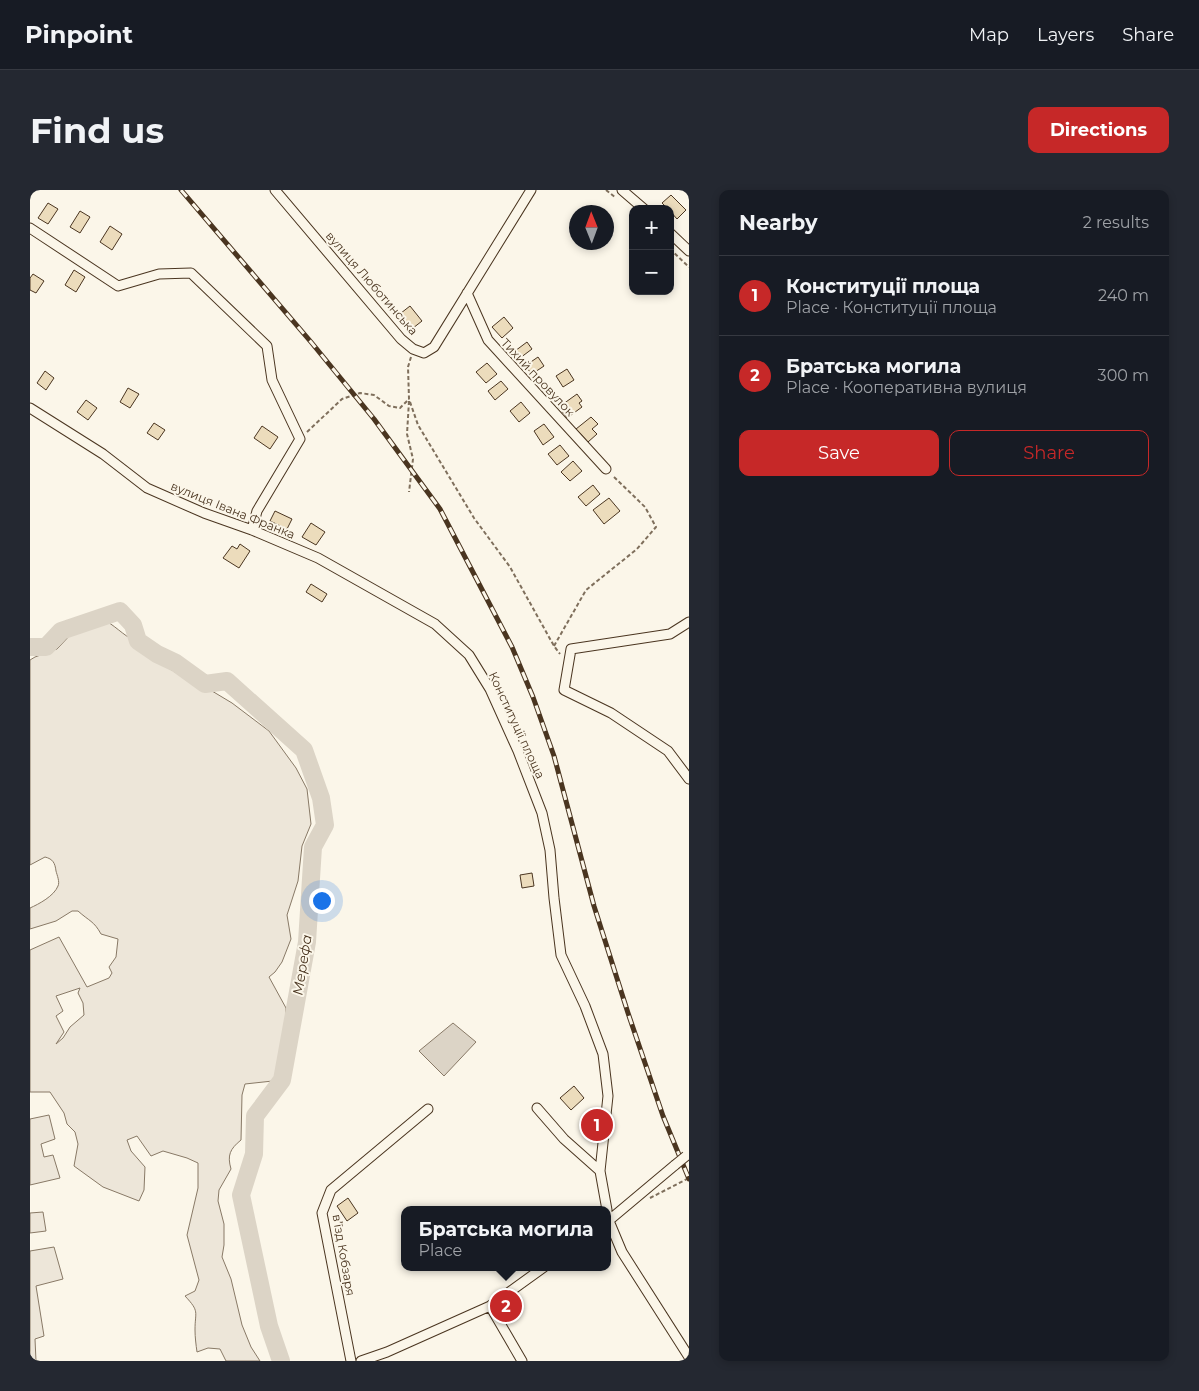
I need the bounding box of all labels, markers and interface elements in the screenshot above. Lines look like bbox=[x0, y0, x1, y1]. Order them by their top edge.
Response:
text: Pinpoint bbox=[25, 20, 133, 49]
text: Map bbox=[969, 24, 1009, 46]
text: Layers bbox=[1037, 24, 1094, 46]
text: Share bbox=[1122, 24, 1174, 46]
button: Directions bbox=[1028, 107, 1169, 153]
text: Find us bbox=[30, 109, 164, 152]
north arrow bbox=[569, 205, 614, 250]
map controls bbox=[629, 205, 674, 295]
button: + bbox=[629, 205, 674, 250]
text: Nearby bbox=[739, 210, 818, 235]
text: 2 results bbox=[1083, 213, 1149, 232]
street label: вулиця Люботинська bbox=[323, 228, 421, 338]
button: − bbox=[629, 250, 674, 295]
text: Конституції площа bbox=[786, 275, 980, 298]
text: 1 bbox=[752, 286, 758, 305]
text: 240 m bbox=[1098, 286, 1149, 305]
text: Place · Конституції площа bbox=[786, 298, 997, 317]
street label: Тихий провулок bbox=[498, 335, 578, 419]
text: Братська могила bbox=[786, 355, 961, 378]
text: 2 bbox=[750, 366, 760, 385]
text: 300 m bbox=[1098, 366, 1149, 385]
text: Place · Кооперативна вулиця bbox=[786, 378, 1027, 397]
button: Save bbox=[739, 430, 939, 476]
button: Share bbox=[949, 430, 1149, 476]
street label: вулиця Івана Франка bbox=[169, 478, 297, 542]
street label: Конституції площа bbox=[486, 669, 548, 781]
your location bbox=[309, 888, 335, 914]
water label: Мерефа bbox=[288, 933, 316, 997]
pin: 1 bbox=[581, 1106, 613, 1144]
popup bbox=[401, 1206, 611, 1271]
street label: в’їзд Кобзаря bbox=[329, 1213, 359, 1297]
text: Братська могила bbox=[418, 1218, 594, 1241]
text: Place bbox=[418, 1241, 462, 1260]
pin: 2 bbox=[490, 1287, 522, 1325]

